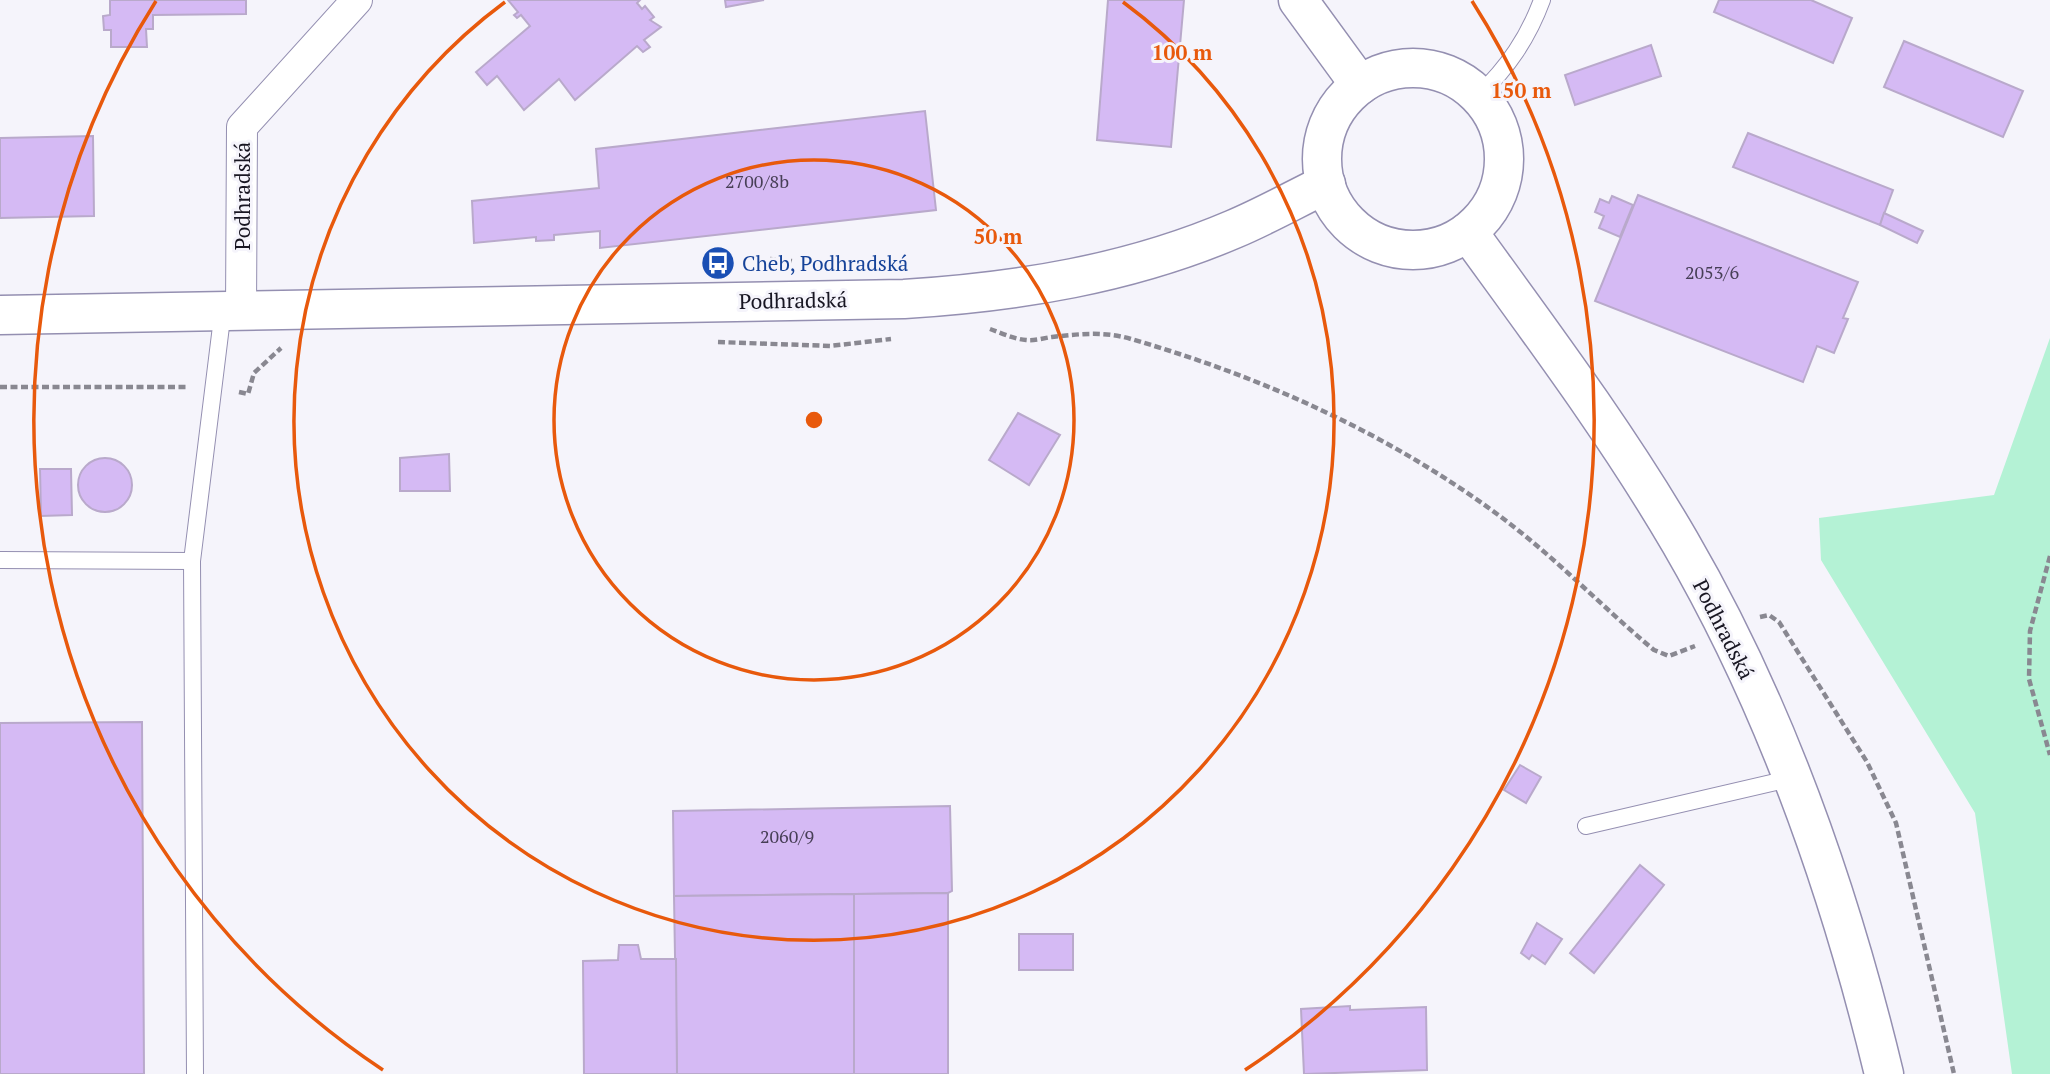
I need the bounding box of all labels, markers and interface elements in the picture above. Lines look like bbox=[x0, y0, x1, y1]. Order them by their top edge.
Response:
text: 100 m bbox=[1152, 38, 1213, 66]
text: 150 m bbox=[1491, 76, 1552, 104]
street label: Podhradská bbox=[228, 141, 256, 250]
house number: 2700/8b bbox=[725, 169, 789, 193]
text: 50 m bbox=[974, 222, 1023, 250]
bus stop icon: Cheb, Podhradská bbox=[699, 244, 737, 282]
place label: Cheb, Podhradská bbox=[742, 249, 909, 277]
house number: 2053/6 bbox=[1685, 260, 1739, 284]
street label: Podhradská bbox=[739, 285, 848, 315]
centre of rings bbox=[802, 408, 826, 432]
street label: Podhradská bbox=[1687, 574, 1761, 684]
house number: 2060/9 bbox=[760, 824, 814, 848]

